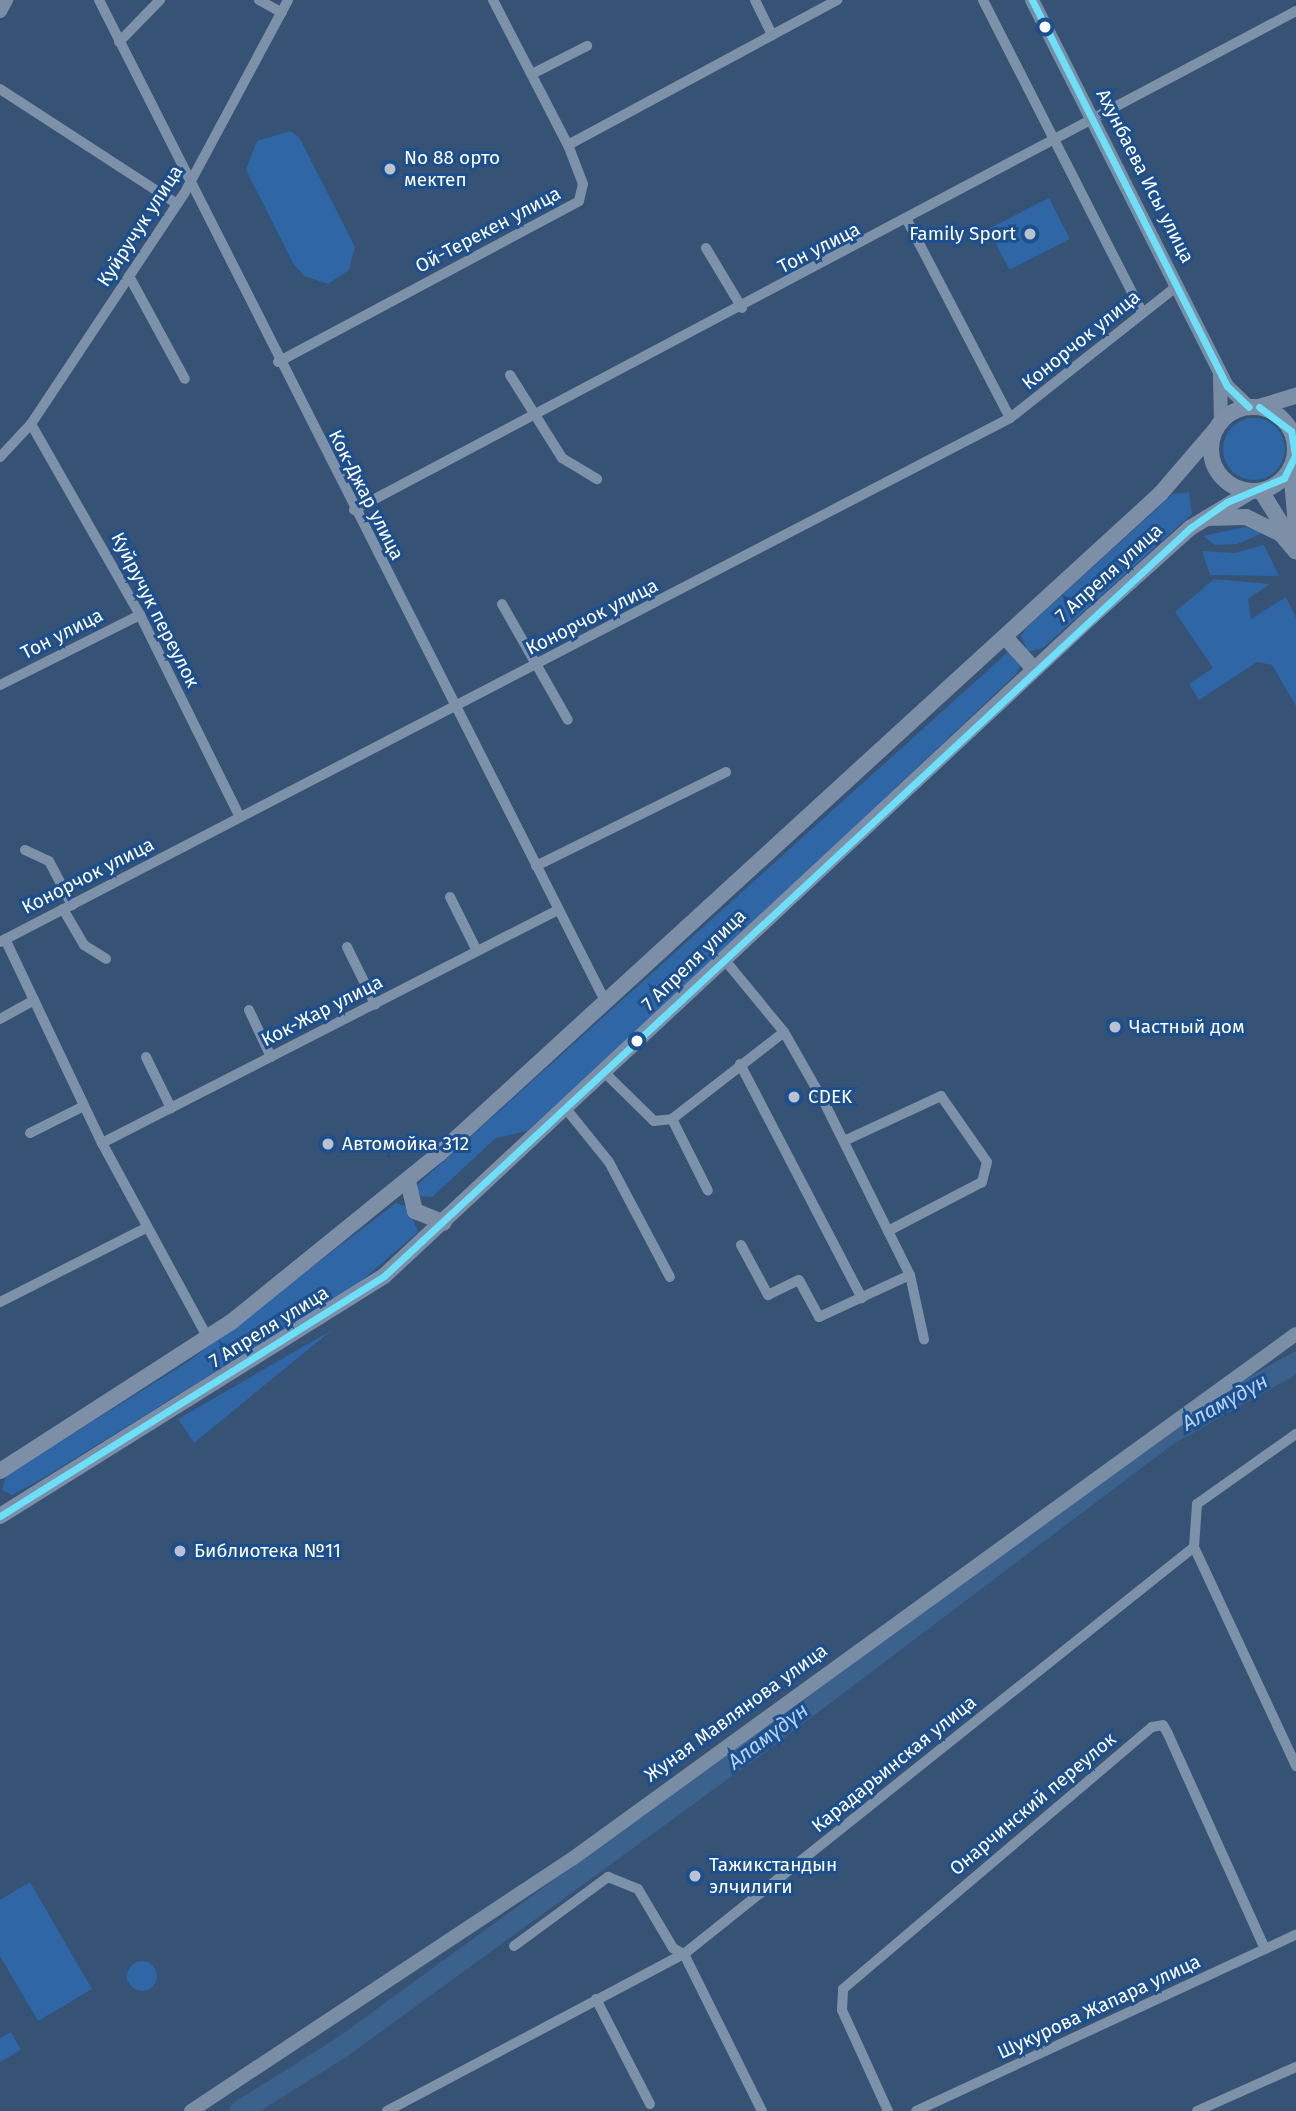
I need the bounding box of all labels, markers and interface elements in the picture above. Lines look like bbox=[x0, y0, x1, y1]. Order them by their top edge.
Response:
unlabelled marker bbox=[1038, 20, 1052, 34]
street label: Ахунбаева Исы улица bbox=[1091, 85, 1199, 267]
place label: No 88 орто мектеп bbox=[404, 147, 500, 191]
street label: Куйручук улица bbox=[92, 161, 188, 291]
marker: No 88 орто мектеп bbox=[382, 161, 398, 177]
street label: Ой-Терекен улица bbox=[411, 182, 565, 278]
street label: Тон улица bbox=[774, 218, 864, 278]
place label: Family Sport bbox=[909, 223, 1016, 245]
marker: Family Sport bbox=[1022, 226, 1038, 242]
street label: Конорчок улица bbox=[1017, 285, 1145, 395]
street label: Кок-Джар улица bbox=[323, 426, 409, 564]
street label: 7 Апреля улица bbox=[1051, 519, 1167, 627]
street label: Куйручук переулок bbox=[106, 529, 204, 691]
street label: Конорчок улица bbox=[522, 574, 662, 660]
street label: Тон улица bbox=[17, 604, 107, 664]
street label: Конорчок улица bbox=[18, 833, 158, 919]
street label: 7 Апреля улица bbox=[637, 904, 751, 1016]
street label: Кок-Жар улица bbox=[257, 971, 387, 1051]
place label: Частный дом bbox=[1129, 1016, 1245, 1038]
marker: Частный дом bbox=[1107, 1019, 1123, 1035]
unlabelled marker bbox=[630, 1034, 644, 1048]
place label: CDEK bbox=[808, 1086, 852, 1108]
marker: CDEK bbox=[786, 1089, 802, 1105]
place label: Автомойка 312 bbox=[342, 1133, 469, 1155]
marker: Автомойка 312 bbox=[320, 1136, 336, 1152]
street label: 7 Апреля улица bbox=[205, 1281, 333, 1373]
water label: Аламүдүн bbox=[1178, 1368, 1272, 1436]
place label: Библиотека №11 bbox=[194, 1540, 341, 1562]
marker: Библиотека №11 bbox=[172, 1543, 188, 1559]
street label: Жуная Мавлянова улица bbox=[640, 1639, 832, 1787]
street label: Карадарьинская улица bbox=[807, 1691, 981, 1837]
water label: Аламүдүн bbox=[723, 1698, 813, 1774]
street label: Онарчинский переулок bbox=[945, 1728, 1121, 1880]
place label: Тажикстандын элчилиги bbox=[709, 1854, 837, 1898]
marker: Тажикстандын элчилиги bbox=[687, 1868, 703, 1884]
street label: Шукурова Жапара улица bbox=[994, 1950, 1204, 2064]

